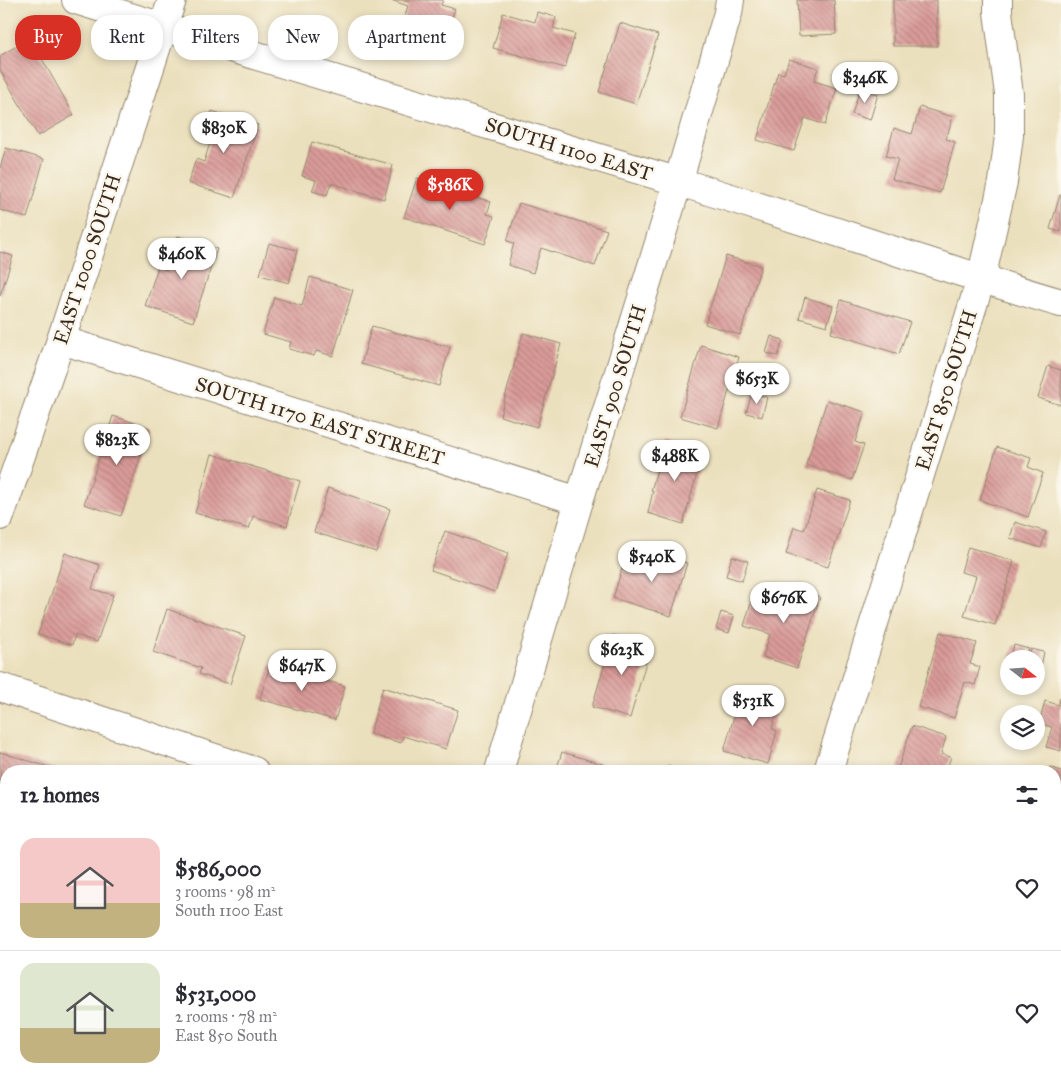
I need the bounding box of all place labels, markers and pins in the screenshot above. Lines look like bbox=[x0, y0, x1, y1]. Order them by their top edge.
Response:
pin: $346K bbox=[830, 62, 900, 104]
pin: $830K bbox=[189, 112, 259, 154]
pin: $586K bbox=[415, 168, 485, 211]
pin: $460K bbox=[147, 238, 217, 280]
pin: $653K bbox=[722, 362, 792, 405]
pin: $823K bbox=[82, 424, 152, 466]
pin: $488K bbox=[640, 440, 710, 482]
pin: $540K bbox=[617, 540, 687, 583]
pin: $676K bbox=[749, 582, 819, 624]
pin: $623K bbox=[587, 634, 657, 676]
pin: $647K bbox=[267, 650, 337, 692]
pin: $531K bbox=[718, 684, 788, 727]

